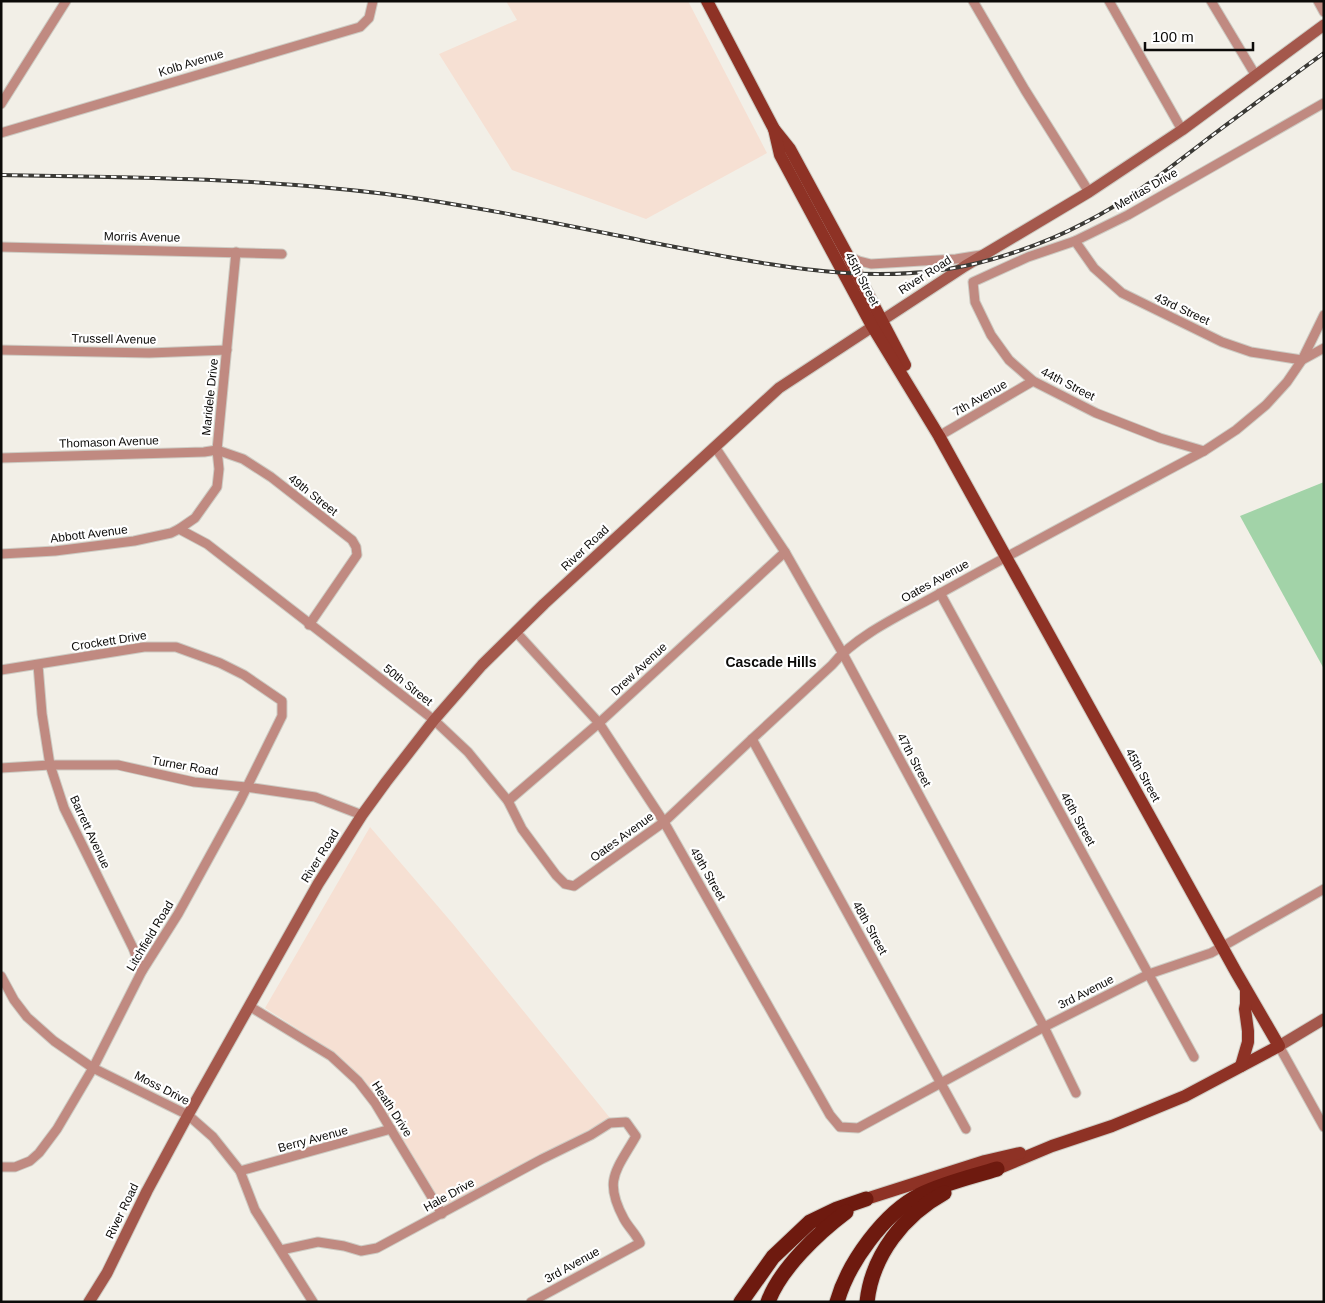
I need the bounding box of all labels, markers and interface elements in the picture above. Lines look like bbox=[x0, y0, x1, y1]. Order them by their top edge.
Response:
scale bar bbox=[1145, 20, 1252, 52]
text: 100 m bbox=[1152, 28, 1194, 45]
street label: Kolb Avenue bbox=[157, 46, 225, 80]
street label: Meritas Drive bbox=[1112, 165, 1180, 213]
street label: Morris Avenue bbox=[104, 229, 181, 245]
street label: 45th Street bbox=[842, 250, 882, 309]
street label: River Road bbox=[896, 253, 954, 297]
street label: 43rd Street bbox=[1152, 290, 1212, 328]
street label: Trussell Avenue bbox=[72, 331, 157, 347]
street label: Maridele Drive bbox=[199, 357, 221, 436]
street label: 44th Street bbox=[1039, 364, 1098, 404]
street label: 7th Avenue bbox=[951, 377, 1010, 419]
street label: Thomason Avenue bbox=[59, 433, 159, 451]
street label: 49th Street bbox=[286, 471, 341, 519]
street label: Abbott Avenue bbox=[50, 522, 129, 546]
street label: River Road bbox=[558, 522, 612, 574]
street label: Oates Avenue bbox=[899, 556, 972, 605]
street label: Crockett Drive bbox=[70, 628, 148, 654]
street label: Drew Avenue bbox=[608, 639, 670, 698]
district label: Cascade Hills bbox=[725, 654, 817, 670]
street label: 50th Street bbox=[381, 661, 436, 709]
street label: 47th Street bbox=[894, 731, 934, 790]
street label: 45th Street bbox=[1123, 746, 1164, 805]
street label: Turner Road bbox=[151, 753, 219, 779]
street label: 46th Street bbox=[1058, 790, 1099, 849]
street label: Barrett Avenue bbox=[67, 793, 113, 871]
street label: Oates Avenue bbox=[587, 809, 657, 865]
street label: River Road bbox=[298, 827, 342, 885]
street label: 49th Street bbox=[687, 845, 729, 903]
street label: Litchfield Road bbox=[124, 898, 176, 974]
street label: 48th Street bbox=[850, 899, 891, 958]
street label: 3rd Avenue bbox=[1056, 972, 1116, 1012]
street label: Moss Drive bbox=[132, 1068, 192, 1108]
street label: Heath Drive bbox=[369, 1079, 415, 1140]
street label: Berry Avenue bbox=[276, 1123, 350, 1155]
street label: Hale Drive bbox=[421, 1175, 477, 1215]
street label: River Road bbox=[103, 1181, 141, 1241]
street label: 3rd Avenue bbox=[542, 1244, 602, 1286]

